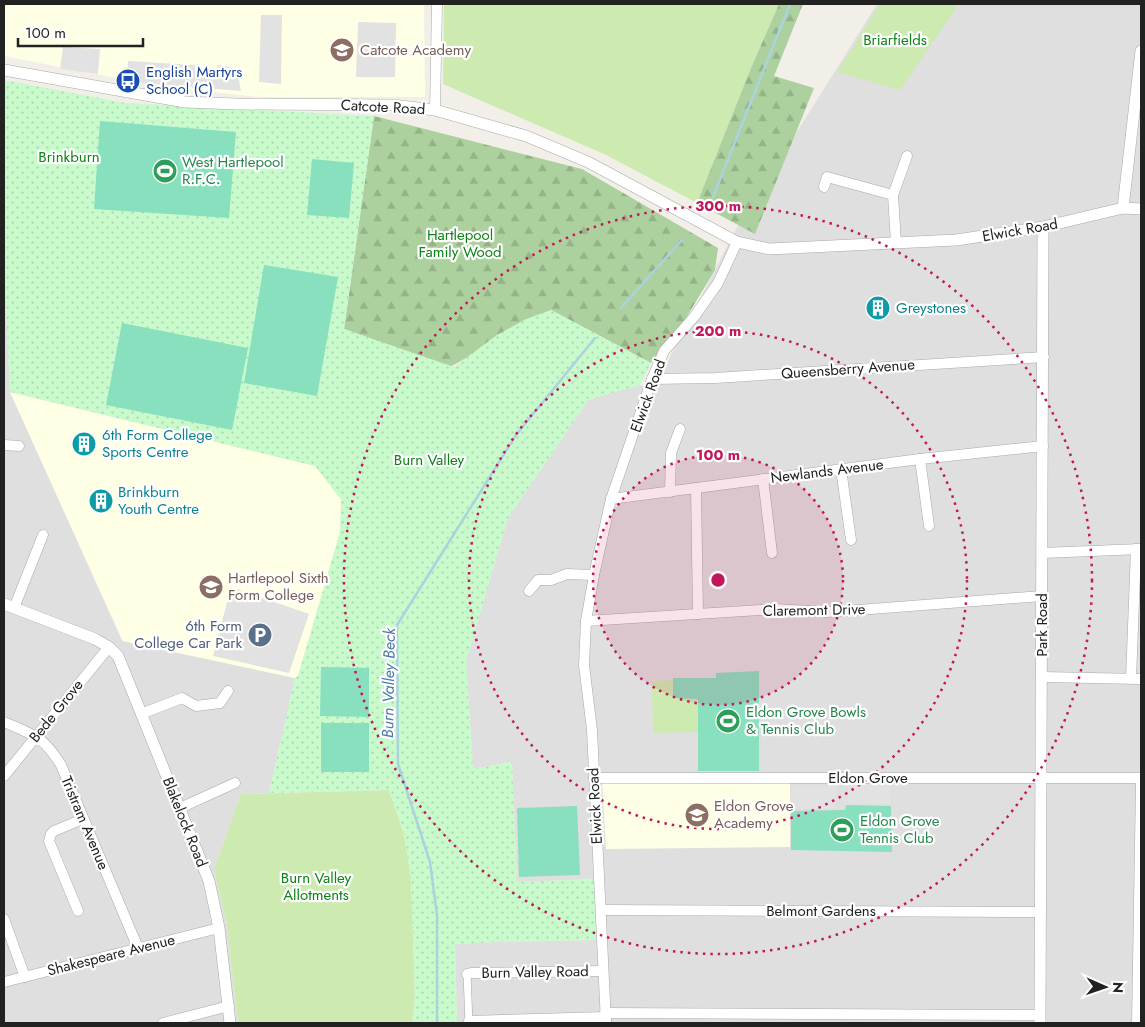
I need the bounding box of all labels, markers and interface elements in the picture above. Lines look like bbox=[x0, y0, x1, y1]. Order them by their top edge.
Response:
scale bar bbox=[18, 15, 142, 47]
text: 100 m bbox=[25, 22, 66, 44]
park label: Briarfields bbox=[863, 29, 927, 51]
school or university icon: Catcote Academy bbox=[329, 37, 355, 63]
place label: Catcote Academy bbox=[360, 39, 471, 61]
place label: English Martyrs School (C) bbox=[146, 61, 242, 100]
bus stop icon: English Martyrs School (C) bbox=[115, 68, 141, 94]
street label: Catcote Road bbox=[340, 94, 426, 120]
park label: Brinkburn bbox=[38, 146, 100, 168]
place label: West Hartlepool R.F.C. bbox=[182, 151, 284, 190]
sports icon: West Hartlepool R.F.C. bbox=[152, 158, 178, 184]
text: 300 m bbox=[695, 195, 741, 217]
street label: Elwick Road bbox=[980, 213, 1060, 247]
park label: Hartlepool Family Wood bbox=[419, 224, 502, 263]
building icon: Greystones bbox=[865, 295, 891, 321]
place label: Greystones bbox=[896, 297, 966, 319]
text: 200 m bbox=[695, 320, 741, 342]
street label: Queensberry Avenue bbox=[780, 353, 916, 385]
street label: Elwick Road bbox=[625, 356, 671, 436]
place label: 6th Form College Sports Centre bbox=[102, 424, 213, 463]
building icon: 6th Form College Sports Centre bbox=[71, 431, 97, 457]
text: 100 m bbox=[696, 444, 740, 466]
park label: Burn Valley bbox=[394, 449, 465, 471]
street label: Newlands Avenue bbox=[769, 453, 885, 489]
place label: Brinkburn Youth Centre bbox=[118, 481, 199, 520]
building icon: Brinkburn Youth Centre bbox=[88, 488, 114, 514]
place label: Hartlepool Sixth Form College bbox=[228, 567, 329, 606]
centre of rings bbox=[709, 571, 727, 589]
school or university icon: Hartlepool Sixth Form College bbox=[198, 574, 224, 600]
street label: Park Road bbox=[1031, 593, 1053, 657]
street label: Claremont Drive bbox=[762, 598, 866, 622]
place label: 6th Form College Car Park bbox=[134, 615, 242, 654]
parking icon: 6th Form College Car Park bbox=[247, 622, 273, 648]
water label: Burn Valley Beck bbox=[376, 627, 401, 738]
street label: Bede Grove bbox=[24, 675, 88, 747]
place label: Eldon Grove Bowls & Tennis Club bbox=[746, 701, 866, 740]
sports icon: Eldon Grove Bowls & Tennis Club bbox=[715, 708, 741, 734]
street label: Elwick Road bbox=[582, 767, 608, 845]
street label: Eldon Grove bbox=[828, 767, 908, 789]
street label: Tristram Avenue bbox=[55, 773, 115, 873]
street label: Blakelock Road bbox=[157, 774, 213, 870]
place label: Eldon Grove Academy bbox=[714, 795, 794, 834]
school or university icon: Eldon Grove Academy bbox=[684, 802, 710, 828]
place label: Eldon Grove Tennis Club bbox=[860, 810, 940, 849]
sports icon: Eldon Grove Tennis Club bbox=[829, 817, 855, 843]
park label: Burn Valley Allotments bbox=[281, 867, 352, 906]
street label: Belmont Gardens bbox=[766, 900, 876, 922]
street label: Shakespeare Avenue bbox=[45, 928, 177, 981]
street label: Burn Valley Road bbox=[481, 960, 589, 984]
north arrow bbox=[1080, 962, 1130, 1012]
text: N bbox=[1108, 982, 1128, 993]

